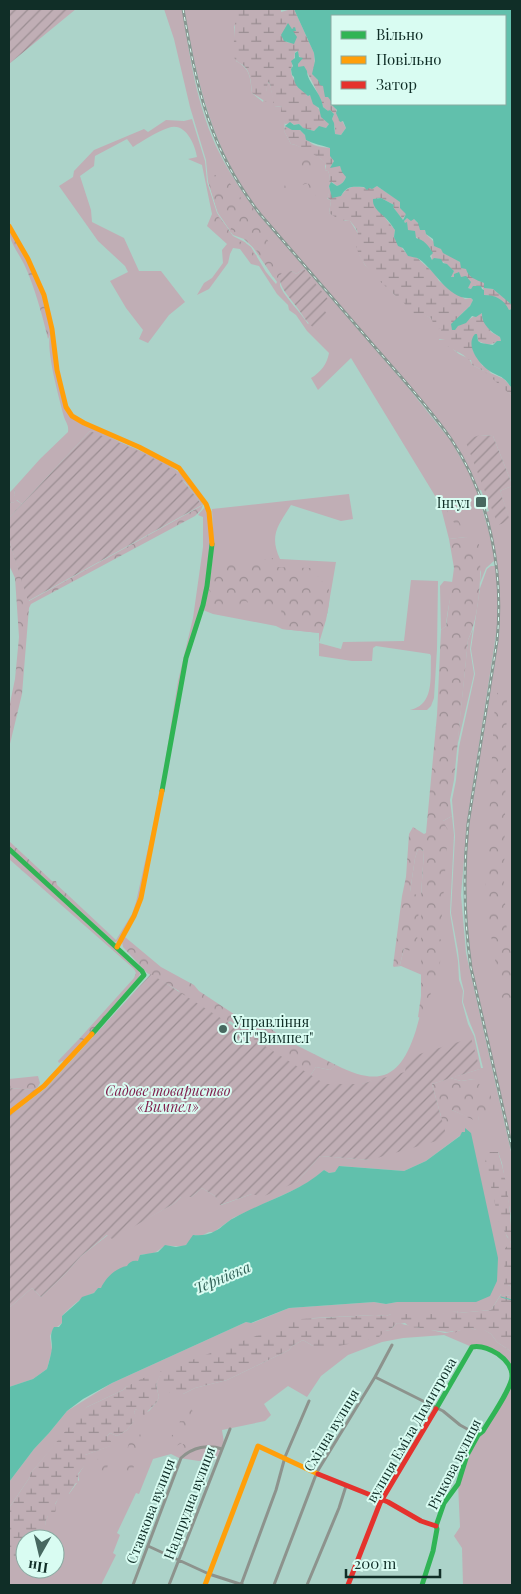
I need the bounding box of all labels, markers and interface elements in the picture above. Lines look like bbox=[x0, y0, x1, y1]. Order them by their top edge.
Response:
legend bbox=[331, 15, 506, 105]
text: Вільно bbox=[376, 24, 423, 44]
text: Повільно bbox=[376, 49, 442, 69]
text: Затор bbox=[376, 74, 417, 94]
place label: Інгул bbox=[437, 493, 470, 512]
marker: Інгул bbox=[474, 495, 488, 509]
place label: Управління СТ "Вимпел" bbox=[232, 1012, 314, 1047]
marker: Управління СТ "Вимпел" bbox=[217, 1023, 229, 1035]
park label: Садове товариство «Вимпел» bbox=[105, 1081, 231, 1116]
water label: Тернівка bbox=[191, 1256, 254, 1298]
street label: вулиця Еміла Димитрова bbox=[362, 1354, 460, 1506]
street label: Східна вулиця bbox=[299, 1385, 363, 1475]
street label: Річкова вулиця bbox=[423, 1415, 485, 1513]
street label: Надпрудна вулиця bbox=[159, 1443, 219, 1562]
street label: Ставкова вулиця bbox=[121, 1455, 179, 1566]
north arrow bbox=[15, 1529, 65, 1579]
scale bar bbox=[346, 1546, 440, 1578]
text: 200 m bbox=[354, 1553, 397, 1573]
text: Пн bbox=[27, 1557, 49, 1578]

